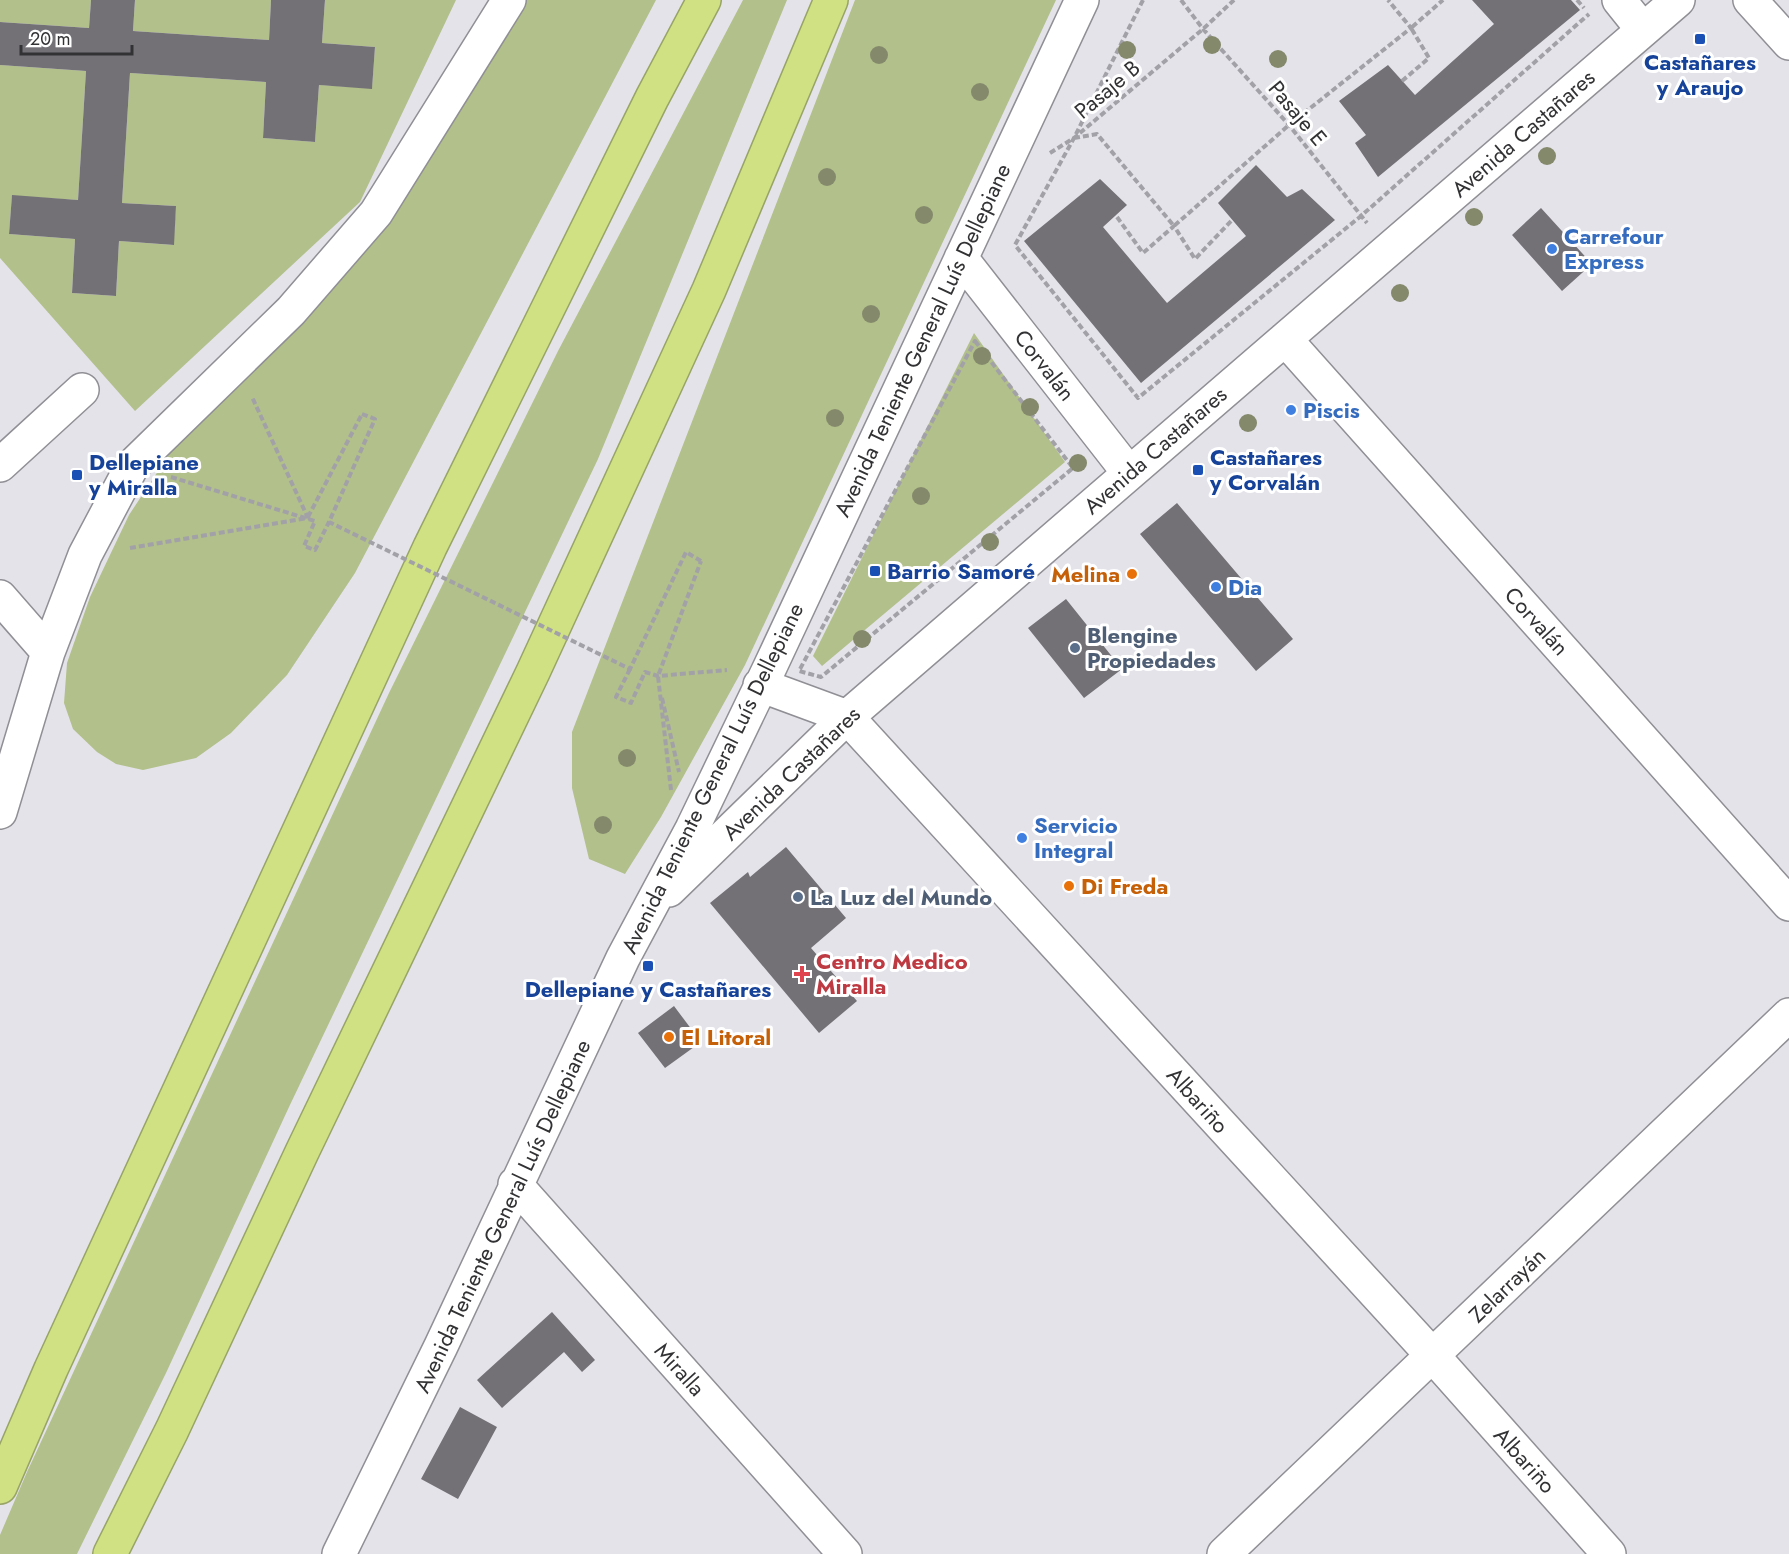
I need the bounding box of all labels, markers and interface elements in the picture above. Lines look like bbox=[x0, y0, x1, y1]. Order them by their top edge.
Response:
scale bar bbox=[21, 18, 132, 56]
text: 20 m bbox=[30, 26, 70, 52]
marker: Castañares y Araujo bbox=[1693, 32, 1707, 46]
place label: Castañares y Araujo bbox=[1644, 46, 1756, 103]
street label: Pasaje B bbox=[1067, 52, 1147, 126]
street label: Avenida Castañares bbox=[1444, 61, 1602, 204]
street label: Pasaje E bbox=[1261, 73, 1335, 153]
street label: Avenida Teniente General Luís Dellepiane bbox=[826, 158, 1018, 522]
place label: Carrefour Express bbox=[1564, 220, 1664, 277]
marker: Carrefour Express bbox=[1545, 242, 1559, 256]
street label: Corvalán bbox=[1007, 323, 1083, 407]
street label: Avenida Castañares bbox=[1076, 378, 1234, 521]
place label: Piscis bbox=[1303, 394, 1360, 426]
marker: Piscis bbox=[1284, 403, 1298, 417]
place label: Castañares y Corvalán bbox=[1209, 441, 1322, 498]
place label: Dellepiane y Miralla bbox=[88, 446, 199, 503]
marker: Castañares y Corvalán bbox=[1191, 463, 1205, 477]
marker: Dellepiane y Miralla bbox=[70, 468, 84, 482]
place label: Barrio Samoré bbox=[887, 555, 1035, 587]
place label: Melina bbox=[1051, 558, 1120, 590]
marker: Barrio Samoré bbox=[868, 564, 882, 578]
marker: Melina bbox=[1125, 567, 1139, 581]
place label: Dia bbox=[1228, 571, 1262, 603]
marker: Dia bbox=[1209, 580, 1223, 594]
street label: Corvalán bbox=[1497, 580, 1577, 662]
street label: Avenida Teniente General Luís Dellepiane bbox=[613, 597, 811, 959]
place label: Blengine Propiedades bbox=[1087, 619, 1216, 676]
marker: Blengine Propiedades bbox=[1068, 641, 1082, 655]
street label: Avenida Castañares bbox=[715, 699, 867, 847]
place label: Servicio Integral bbox=[1034, 809, 1118, 866]
marker: Servicio Integral bbox=[1015, 831, 1029, 845]
place label: Di Freda bbox=[1081, 870, 1168, 902]
marker: Di Freda bbox=[1062, 879, 1076, 893]
place label: La Luz del Mundo bbox=[810, 881, 992, 913]
marker: La Luz del Mundo bbox=[791, 890, 805, 904]
place label: Centro Medico Miralla bbox=[816, 945, 968, 1002]
marker: Dellepiane y Castañares bbox=[641, 959, 655, 973]
marker: Centro Medico Miralla bbox=[793, 965, 811, 983]
place label: Dellepiane y Castañares bbox=[525, 973, 771, 1005]
place label: El Litoral bbox=[681, 1021, 771, 1053]
marker: El Litoral bbox=[662, 1030, 676, 1044]
street label: Avenida Teniente General Luís Dellepiane bbox=[406, 1034, 598, 1398]
street label: Albariño bbox=[1160, 1060, 1236, 1140]
street label: Zelarrayán bbox=[1461, 1240, 1553, 1330]
street label: Miralla bbox=[647, 1335, 713, 1403]
street label: Albariño bbox=[1487, 1420, 1563, 1500]

